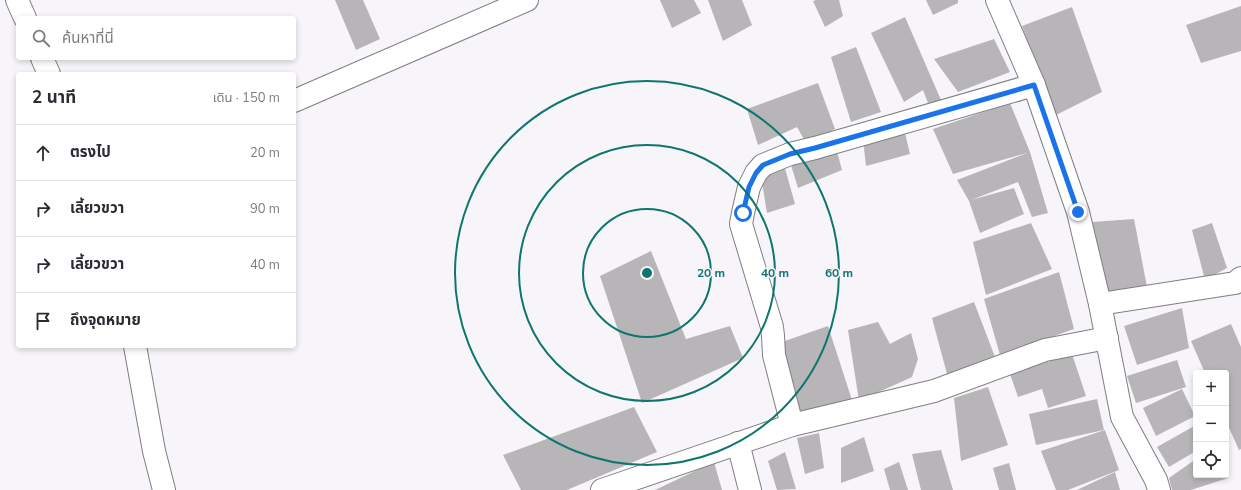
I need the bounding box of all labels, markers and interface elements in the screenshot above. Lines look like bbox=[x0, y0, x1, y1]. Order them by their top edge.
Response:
search box bbox=[16, 16, 296, 60]
icon: search bbox=[30, 27, 52, 49]
text: ค้นหาที่นี่ bbox=[62, 28, 114, 48]
text: 2 นาที bbox=[32, 86, 76, 109]
text: เดิน · 150 m bbox=[213, 89, 280, 107]
icon: ahead bbox=[32, 142, 54, 164]
text: ตรงไป bbox=[70, 142, 111, 162]
text: 20 m bbox=[250, 144, 280, 162]
icon: right bbox=[32, 198, 54, 220]
text: เลี้ยวขวา bbox=[70, 198, 124, 218]
text: 90 m bbox=[250, 200, 280, 218]
route end bbox=[1069, 203, 1087, 221]
route start bbox=[734, 204, 752, 222]
icon: right bbox=[32, 254, 54, 276]
text: เลี้ยวขวา bbox=[70, 254, 124, 274]
text: 40 m bbox=[250, 256, 280, 274]
text: 20 m bbox=[697, 265, 725, 281]
text: 40 m bbox=[761, 265, 789, 281]
text: 60 m bbox=[825, 265, 853, 281]
centre of rings bbox=[640, 266, 654, 280]
icon: arrive bbox=[32, 310, 54, 332]
text: ถึงจุดหมาย bbox=[70, 310, 141, 330]
map controls bbox=[1193, 370, 1229, 478]
button: + bbox=[1193, 370, 1229, 406]
button: − bbox=[1193, 406, 1229, 442]
button: locate bbox=[1193, 442, 1229, 478]

